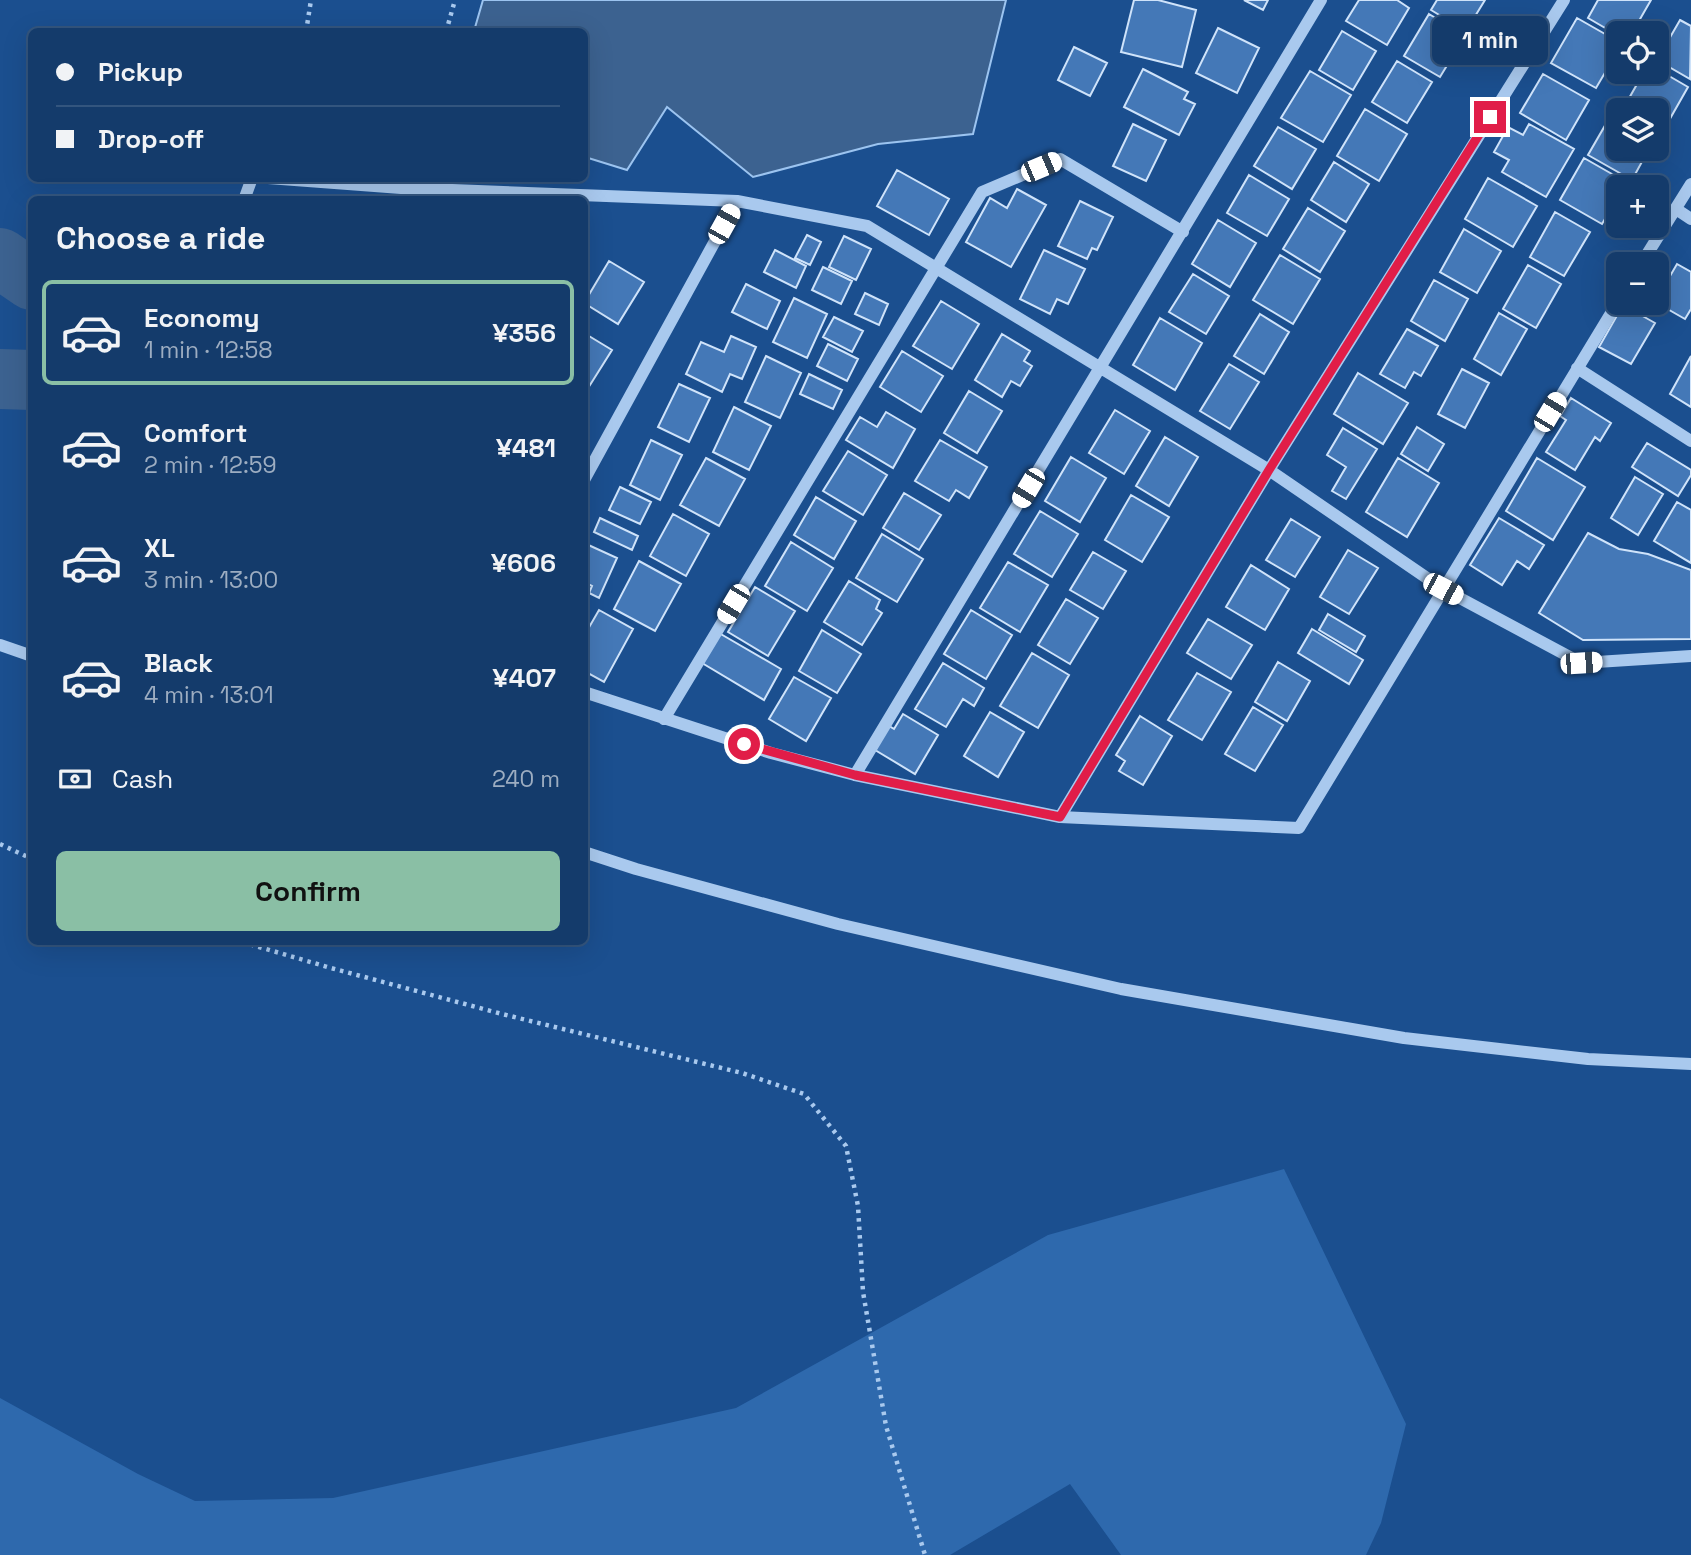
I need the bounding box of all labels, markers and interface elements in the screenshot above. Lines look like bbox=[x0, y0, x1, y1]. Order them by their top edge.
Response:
callout: 1 min bbox=[1432, 16, 1548, 64]
map controls bbox=[1606, 21, 1669, 315]
button: locate bbox=[1606, 21, 1669, 84]
text: 1 min bbox=[1462, 25, 1518, 55]
text: Pickup bbox=[98, 55, 183, 89]
button: layers bbox=[1606, 98, 1669, 161]
route end bbox=[1474, 101, 1506, 133]
text: Drop-off bbox=[98, 122, 204, 156]
car bbox=[1018, 149, 1065, 185]
button: + bbox=[1606, 175, 1669, 238]
car bbox=[705, 201, 744, 247]
text: Choose a ride bbox=[56, 218, 266, 258]
button: − bbox=[1606, 252, 1669, 315]
icon: car bbox=[60, 301, 123, 364]
text: Economy bbox=[144, 301, 260, 335]
text: ¥356 bbox=[492, 316, 556, 350]
text: 1 min · 12:58 bbox=[144, 335, 273, 365]
car bbox=[1531, 389, 1570, 435]
icon: car bbox=[60, 416, 123, 479]
text: Comfort bbox=[144, 416, 247, 450]
text: ¥481 bbox=[496, 431, 556, 465]
text: 2 min · 12:59 bbox=[144, 450, 277, 480]
car bbox=[1009, 465, 1048, 511]
icon: car bbox=[60, 531, 123, 594]
text: XL bbox=[144, 531, 175, 565]
text: ¥606 bbox=[491, 546, 556, 580]
text: 3 min · 13:00 bbox=[144, 565, 278, 595]
car bbox=[1420, 570, 1467, 608]
car bbox=[714, 581, 753, 627]
icon: car bbox=[60, 646, 123, 709]
text: Black bbox=[144, 646, 213, 680]
car bbox=[1560, 651, 1603, 675]
text: ¥407 bbox=[493, 661, 556, 695]
text: 4 min · 13:01 bbox=[144, 680, 274, 710]
route start bbox=[728, 728, 760, 760]
icon: cash bbox=[56, 760, 94, 798]
text: Cash bbox=[112, 762, 173, 796]
text: 240 m bbox=[492, 764, 560, 794]
button: Confirm bbox=[56, 851, 560, 931]

